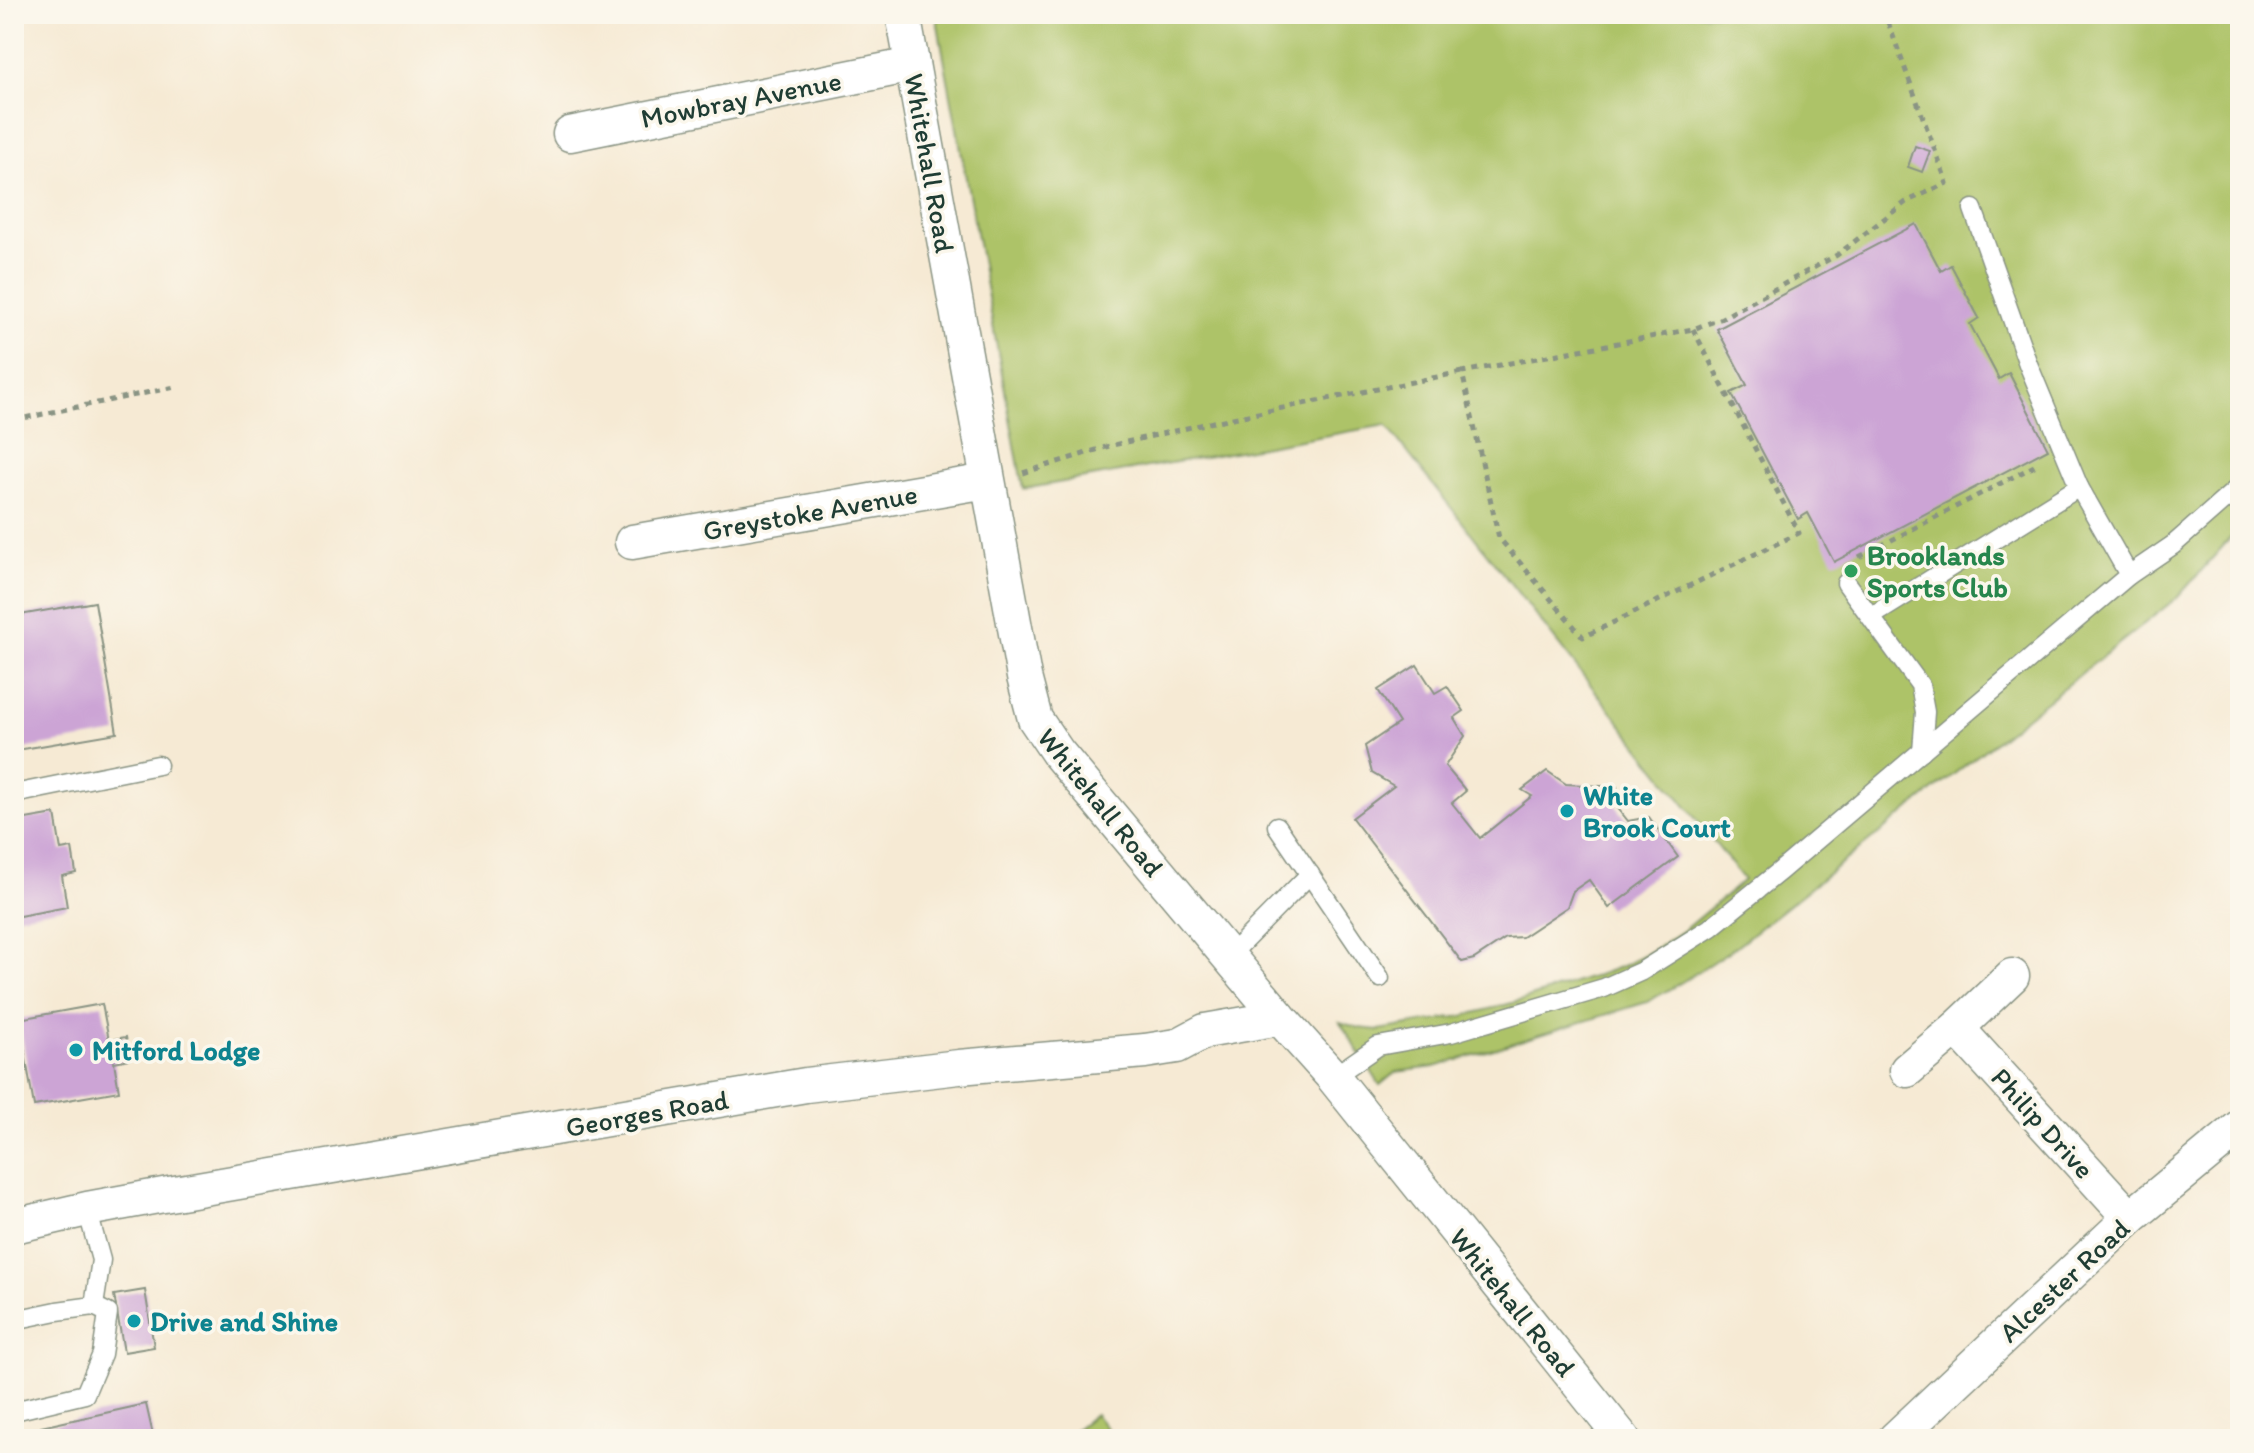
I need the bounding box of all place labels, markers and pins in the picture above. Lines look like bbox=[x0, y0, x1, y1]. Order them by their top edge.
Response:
place label: Brooklands Sports Club bbox=[1867, 538, 2008, 604]
marker: Brooklands Sports Club bbox=[1842, 562, 1860, 580]
place label: White Brook Court bbox=[1583, 778, 1731, 844]
marker: White Brook Court bbox=[1558, 802, 1576, 820]
place label: Mitford Lodge bbox=[92, 1033, 260, 1067]
marker: Mitford Lodge bbox=[67, 1041, 85, 1059]
place label: Drive and Shine bbox=[150, 1304, 338, 1338]
marker: Drive and Shine bbox=[125, 1312, 143, 1330]

